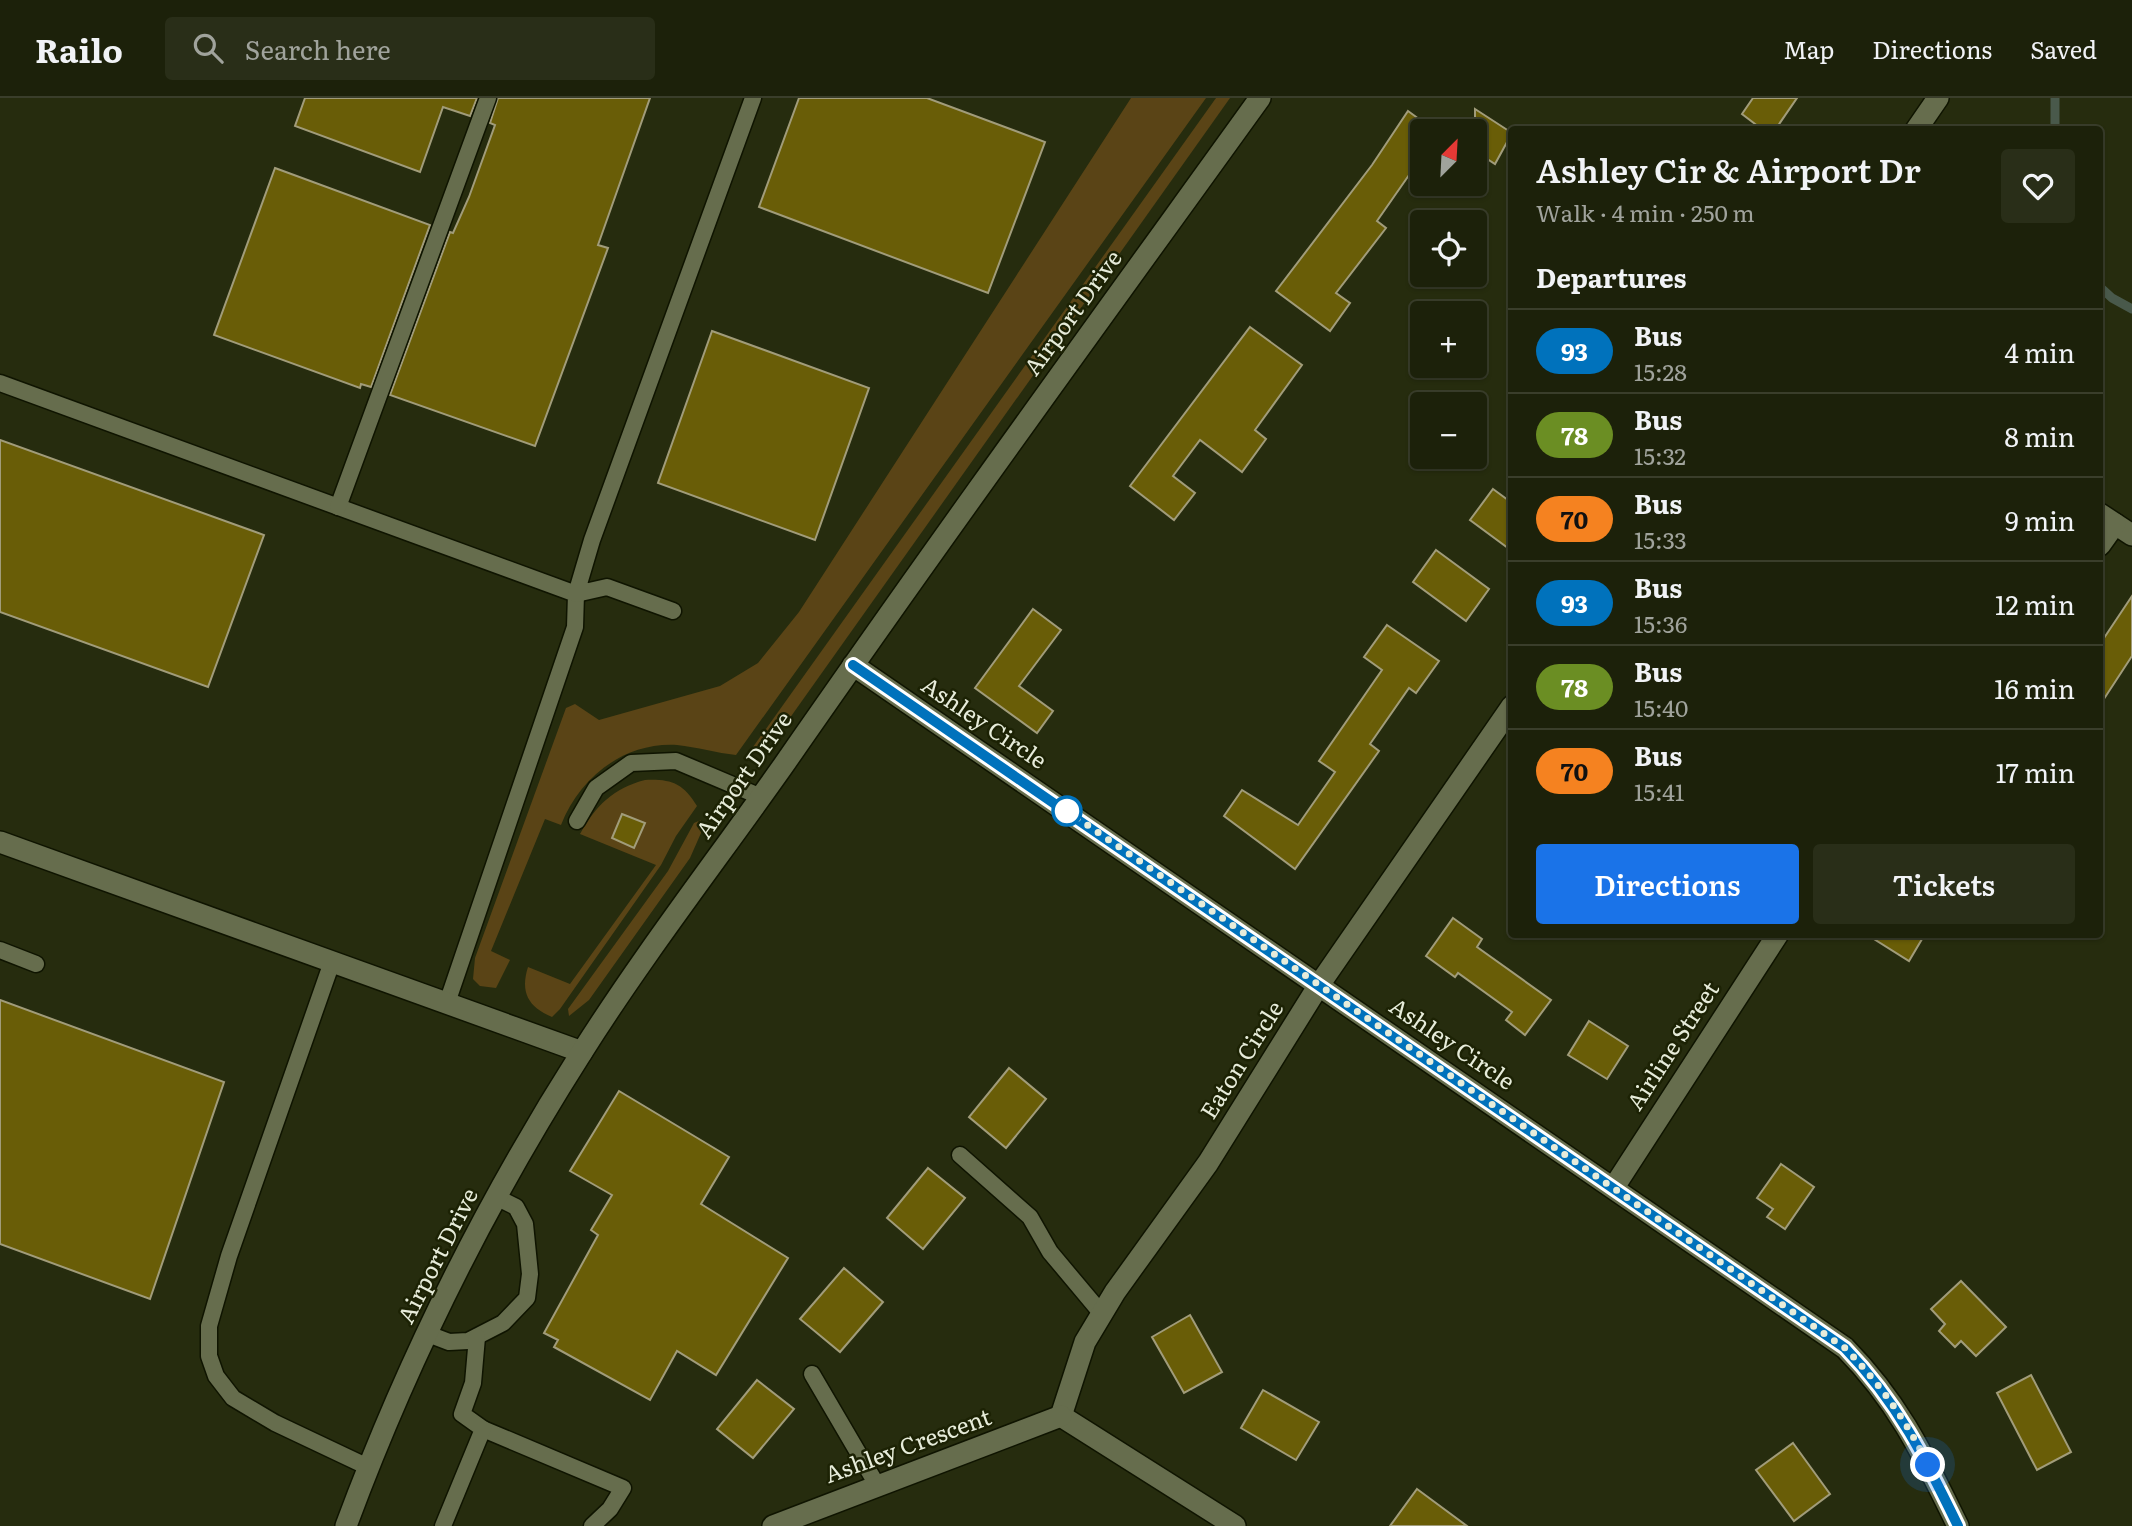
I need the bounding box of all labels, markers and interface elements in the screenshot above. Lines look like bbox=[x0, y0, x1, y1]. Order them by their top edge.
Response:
search box bbox=[165, 17, 655, 80]
text: Railo bbox=[35, 24, 123, 73]
icon: search bbox=[189, 29, 227, 67]
text: Search here bbox=[245, 29, 391, 68]
text: Map bbox=[1783, 31, 1834, 66]
text: Directions bbox=[1872, 31, 1992, 66]
text: Saved bbox=[2030, 31, 2097, 66]
north arrow bbox=[1410, 119, 1488, 196]
map controls bbox=[1410, 119, 1487, 469]
text: Ashley Cir & Airport Dr bbox=[1536, 144, 1921, 193]
button: heart bbox=[2001, 149, 2075, 223]
text: Walk · 4 min · 250 m bbox=[1536, 195, 1755, 229]
button: locate bbox=[1410, 210, 1487, 287]
street label: Airport Drive bbox=[1014, 242, 1129, 382]
text: Departures bbox=[1536, 257, 1687, 296]
button: + bbox=[1410, 301, 1487, 378]
text: Bus bbox=[1634, 315, 1682, 354]
text: 4 min bbox=[2004, 332, 2075, 371]
text: 93 bbox=[1561, 333, 1588, 368]
text: 15:28 bbox=[1634, 354, 1687, 388]
button: − bbox=[1410, 392, 1487, 469]
text: Bus bbox=[1634, 399, 1682, 438]
text: 8 min bbox=[2004, 416, 2075, 455]
text: 78 bbox=[1561, 417, 1588, 452]
text: 15:32 bbox=[1634, 438, 1686, 472]
text: Bus bbox=[1634, 483, 1682, 522]
text: 9 min bbox=[2005, 500, 2075, 539]
text: 70 bbox=[1561, 501, 1588, 536]
text: 15:33 bbox=[1634, 522, 1687, 556]
text: Bus bbox=[1634, 567, 1682, 606]
text: 12 min bbox=[1995, 584, 2075, 623]
text: 93 bbox=[1561, 585, 1588, 620]
text: 15:36 bbox=[1634, 606, 1687, 640]
text: Bus bbox=[1634, 651, 1682, 690]
street label: Ashley Circle bbox=[916, 667, 1055, 776]
text: 16 min bbox=[1994, 668, 2075, 707]
text: 78 bbox=[1561, 669, 1588, 704]
text: 15:40 bbox=[1634, 690, 1688, 724]
street label: Airport Drive bbox=[686, 703, 799, 844]
text: Bus bbox=[1634, 735, 1682, 774]
text: 17 min bbox=[1996, 752, 2075, 791]
text: 70 bbox=[1561, 753, 1588, 788]
text: 15:41 bbox=[1634, 774, 1684, 808]
unlabelled marker bbox=[1052, 796, 1082, 826]
button: Directions bbox=[1536, 844, 1799, 924]
button: Tickets bbox=[1813, 844, 2075, 924]
street label: Airline Street bbox=[1617, 973, 1726, 1116]
street label: Ashley Circle bbox=[1384, 988, 1523, 1097]
street label: Eaton Circle bbox=[1190, 993, 1290, 1125]
street label: Airport Drive bbox=[387, 1181, 485, 1329]
street label: Ashley Crescent bbox=[819, 1398, 996, 1490]
your location bbox=[1910, 1447, 1945, 1482]

